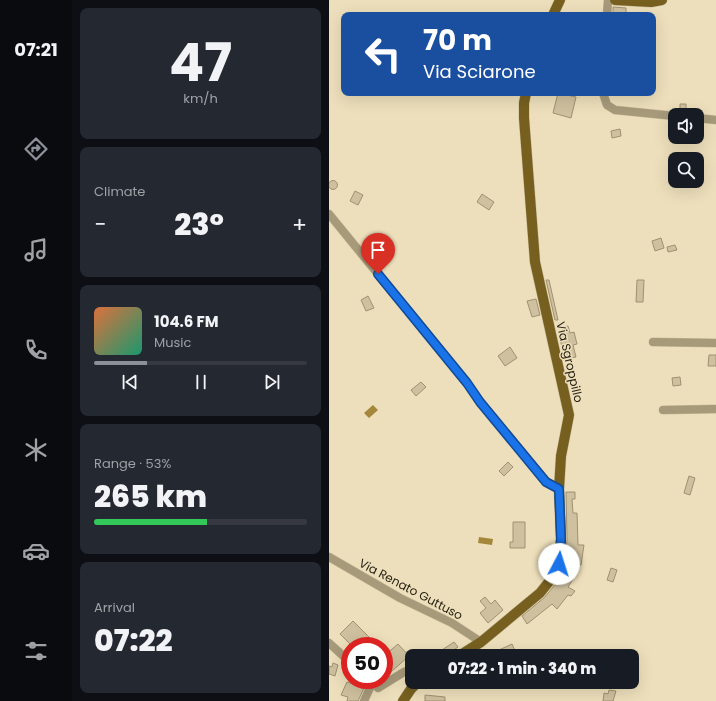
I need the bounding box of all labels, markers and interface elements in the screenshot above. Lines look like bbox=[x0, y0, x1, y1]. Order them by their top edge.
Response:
text: 70 m bbox=[423, 21, 492, 60]
text: 47 bbox=[169, 26, 232, 99]
icon: left bbox=[357, 28, 409, 80]
text: 07:21 bbox=[14, 37, 58, 62]
text: Via Sciarone bbox=[423, 59, 536, 84]
text: km/h bbox=[183, 89, 218, 108]
map controls bbox=[668, 108, 704, 188]
button: sound bbox=[668, 108, 704, 144]
icon: directions bbox=[22, 135, 50, 163]
button: search bbox=[668, 152, 704, 188]
text: Climate bbox=[94, 182, 145, 201]
text: 23° bbox=[174, 203, 224, 246]
text: − bbox=[94, 209, 106, 240]
text: + bbox=[292, 209, 307, 240]
pin bbox=[361, 233, 395, 274]
icon: music bbox=[22, 236, 50, 264]
icon: arrive bbox=[367, 239, 389, 261]
text: 104.6 FM bbox=[154, 311, 219, 332]
street label: Via Sgroppillo bbox=[552, 320, 588, 404]
text: Music bbox=[154, 333, 191, 352]
icon: phone bbox=[22, 336, 50, 364]
icon: previous bbox=[119, 371, 141, 393]
icon: pause bbox=[190, 371, 212, 393]
icon: next bbox=[261, 371, 283, 393]
icon: climate bbox=[22, 436, 50, 464]
text: Range · 53% bbox=[94, 454, 171, 473]
text: 265 km bbox=[94, 475, 207, 518]
icon: car bbox=[22, 537, 50, 565]
position arrow bbox=[538, 543, 580, 585]
street label: Via Renato Guttuso bbox=[356, 554, 466, 624]
text: Arrival bbox=[94, 598, 135, 617]
text: 07:22 bbox=[94, 619, 173, 662]
icon: filters bbox=[22, 637, 50, 665]
speed limit sign: 50 bbox=[341, 637, 393, 689]
text: 07:22 · 1 min · 340 m bbox=[448, 658, 596, 679]

